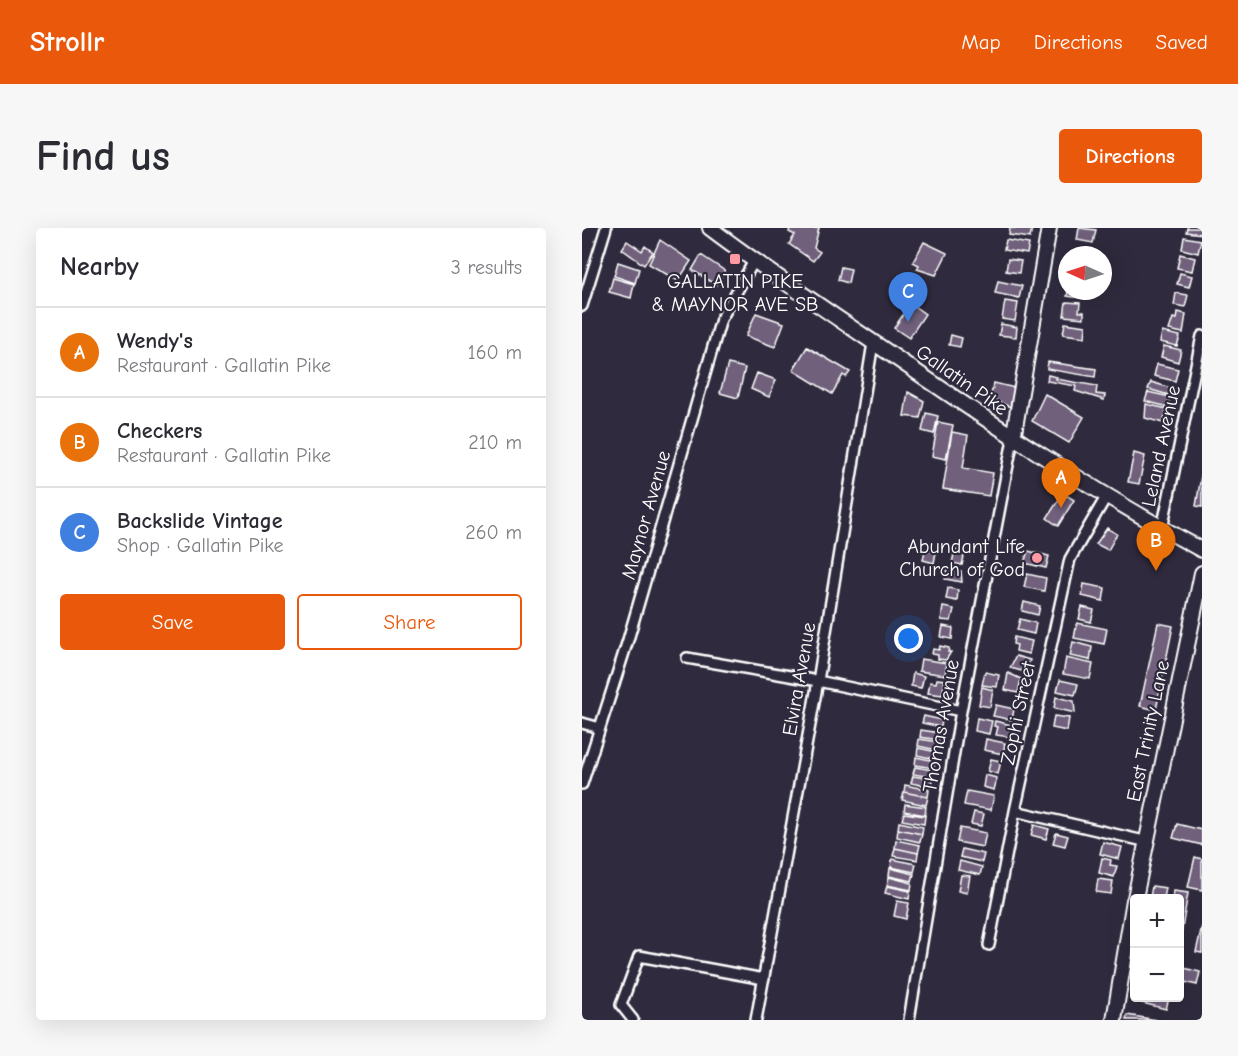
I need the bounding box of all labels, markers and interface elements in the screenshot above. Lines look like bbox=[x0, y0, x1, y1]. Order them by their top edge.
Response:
text: Strollr bbox=[30, 26, 104, 58]
text: Map bbox=[961, 30, 1001, 54]
text: Directions bbox=[1034, 30, 1123, 54]
text: Saved bbox=[1156, 30, 1208, 54]
button: Directions bbox=[1059, 129, 1202, 183]
text: Find us bbox=[36, 132, 170, 181]
north arrow bbox=[1058, 246, 1112, 300]
text: Nearby bbox=[60, 252, 139, 282]
marker: GALLATIN PIKE & MAYNOR AVE SB bbox=[728, 252, 742, 266]
text: 3 results bbox=[451, 256, 522, 279]
place label: GALLATIN PIKE & MAYNOR AVE SB bbox=[652, 270, 818, 316]
pin: C bbox=[888, 272, 928, 322]
text: Wendy's bbox=[117, 328, 193, 354]
street label: Gallatin Pike bbox=[912, 340, 1012, 420]
text: A bbox=[74, 341, 85, 364]
text: 160 m bbox=[468, 341, 522, 364]
text: Restaurant · Gallatin Pike bbox=[117, 354, 331, 377]
street label: Leland Avenue bbox=[1137, 383, 1185, 509]
text: Checkers bbox=[117, 418, 202, 444]
text: B bbox=[73, 431, 86, 454]
text: 210 m bbox=[468, 431, 522, 454]
text: Restaurant · Gallatin Pike bbox=[117, 444, 331, 467]
street label: Maynor Avenue bbox=[617, 448, 675, 582]
pin: A bbox=[1042, 458, 1080, 508]
text: Backslide Vintage bbox=[117, 508, 283, 534]
text: C bbox=[73, 521, 86, 544]
text: 260 m bbox=[465, 521, 522, 544]
pin: B bbox=[1136, 522, 1176, 571]
text: Shop · Gallatin Pike bbox=[117, 534, 284, 557]
place label: Abundant Life Church of God bbox=[899, 535, 1025, 581]
marker: Abundant Life Church of God bbox=[1030, 551, 1044, 565]
button: Save bbox=[60, 594, 285, 650]
button: Share bbox=[297, 594, 522, 650]
street label: Elvira Avenue bbox=[778, 620, 820, 738]
your location bbox=[894, 624, 923, 653]
street label: Thomas Avenue bbox=[918, 658, 964, 794]
street label: Zophi Street bbox=[996, 658, 1040, 767]
street label: East Trinity Lane bbox=[1122, 658, 1174, 804]
map controls bbox=[1130, 894, 1184, 1002]
button: + bbox=[1130, 894, 1184, 948]
button: − bbox=[1130, 948, 1184, 1002]

